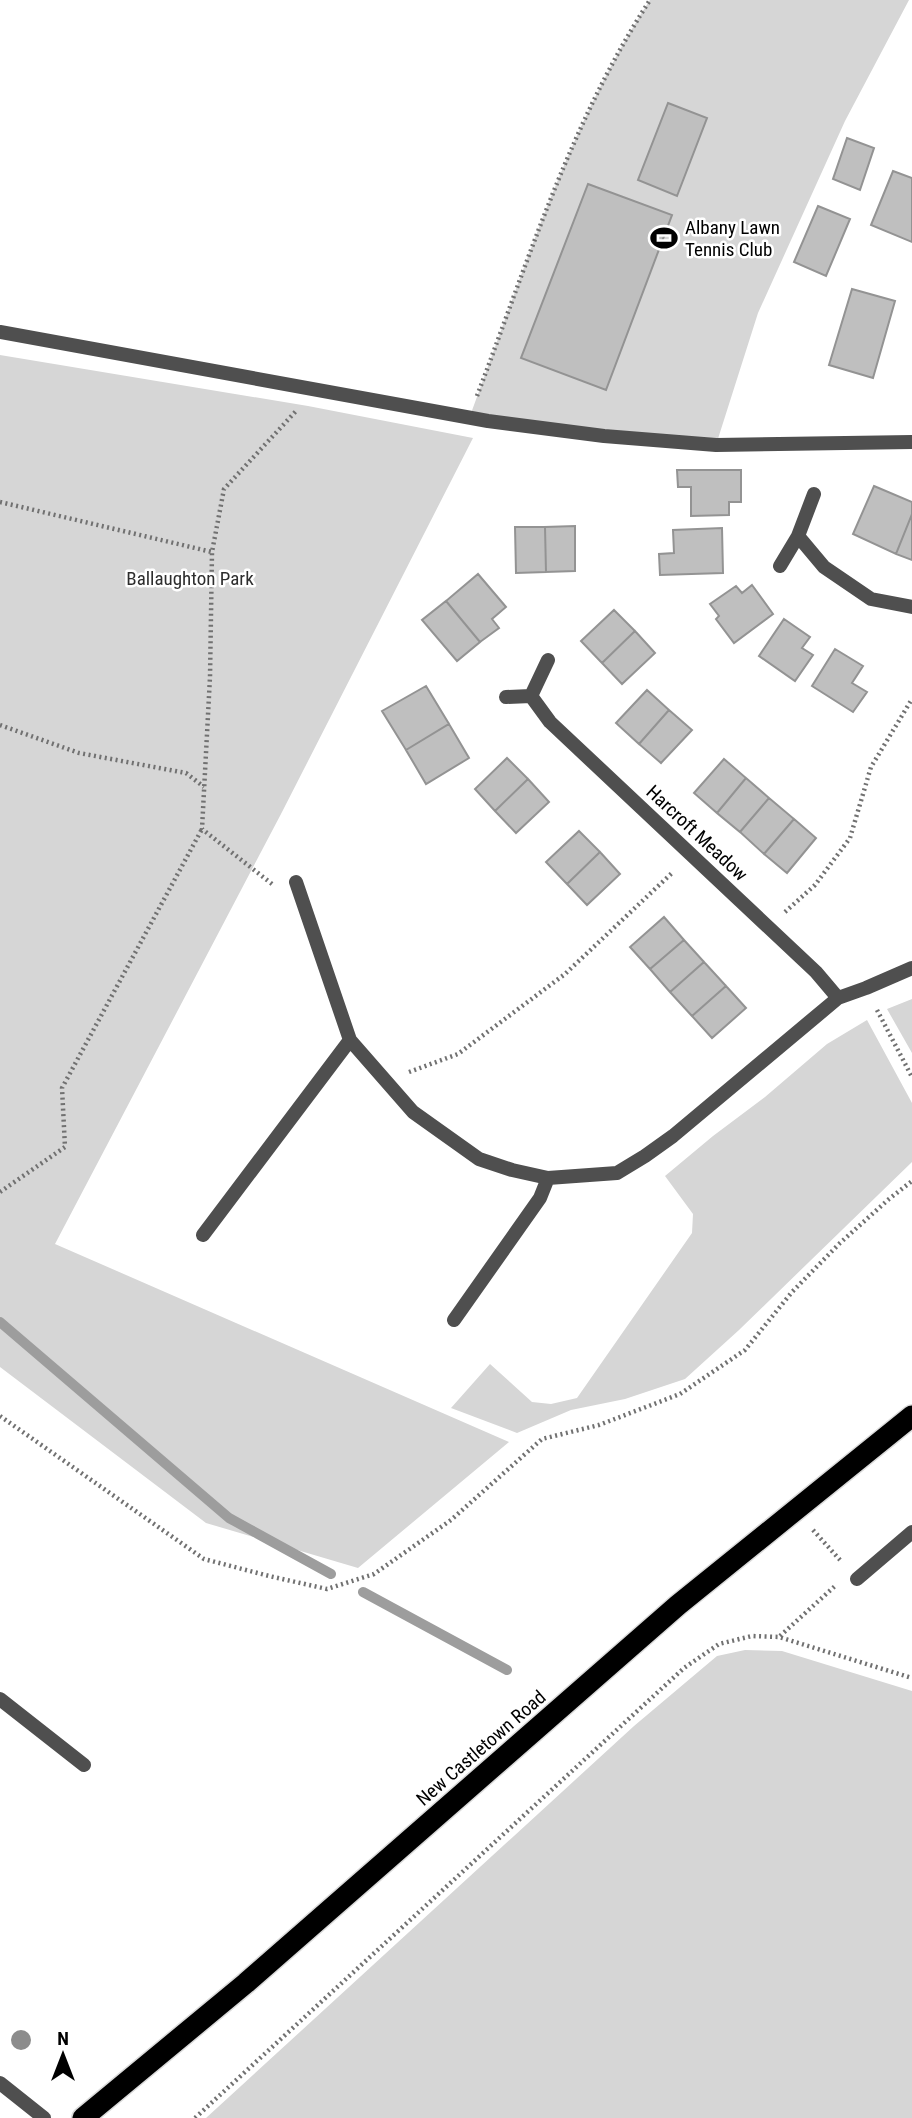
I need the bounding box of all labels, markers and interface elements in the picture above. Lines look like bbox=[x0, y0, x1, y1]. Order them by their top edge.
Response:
place label: Albany Lawn Tennis Club bbox=[685, 216, 780, 261]
sports icon: Albany Lawn Tennis Club bbox=[649, 223, 679, 253]
park label: Ballaughton Park bbox=[126, 567, 254, 590]
street label: Harcroft Meadow bbox=[642, 780, 752, 886]
street label: New Castletown Road bbox=[412, 1686, 550, 1810]
north arrow bbox=[28, 2020, 98, 2090]
text: N bbox=[57, 2027, 69, 2050]

